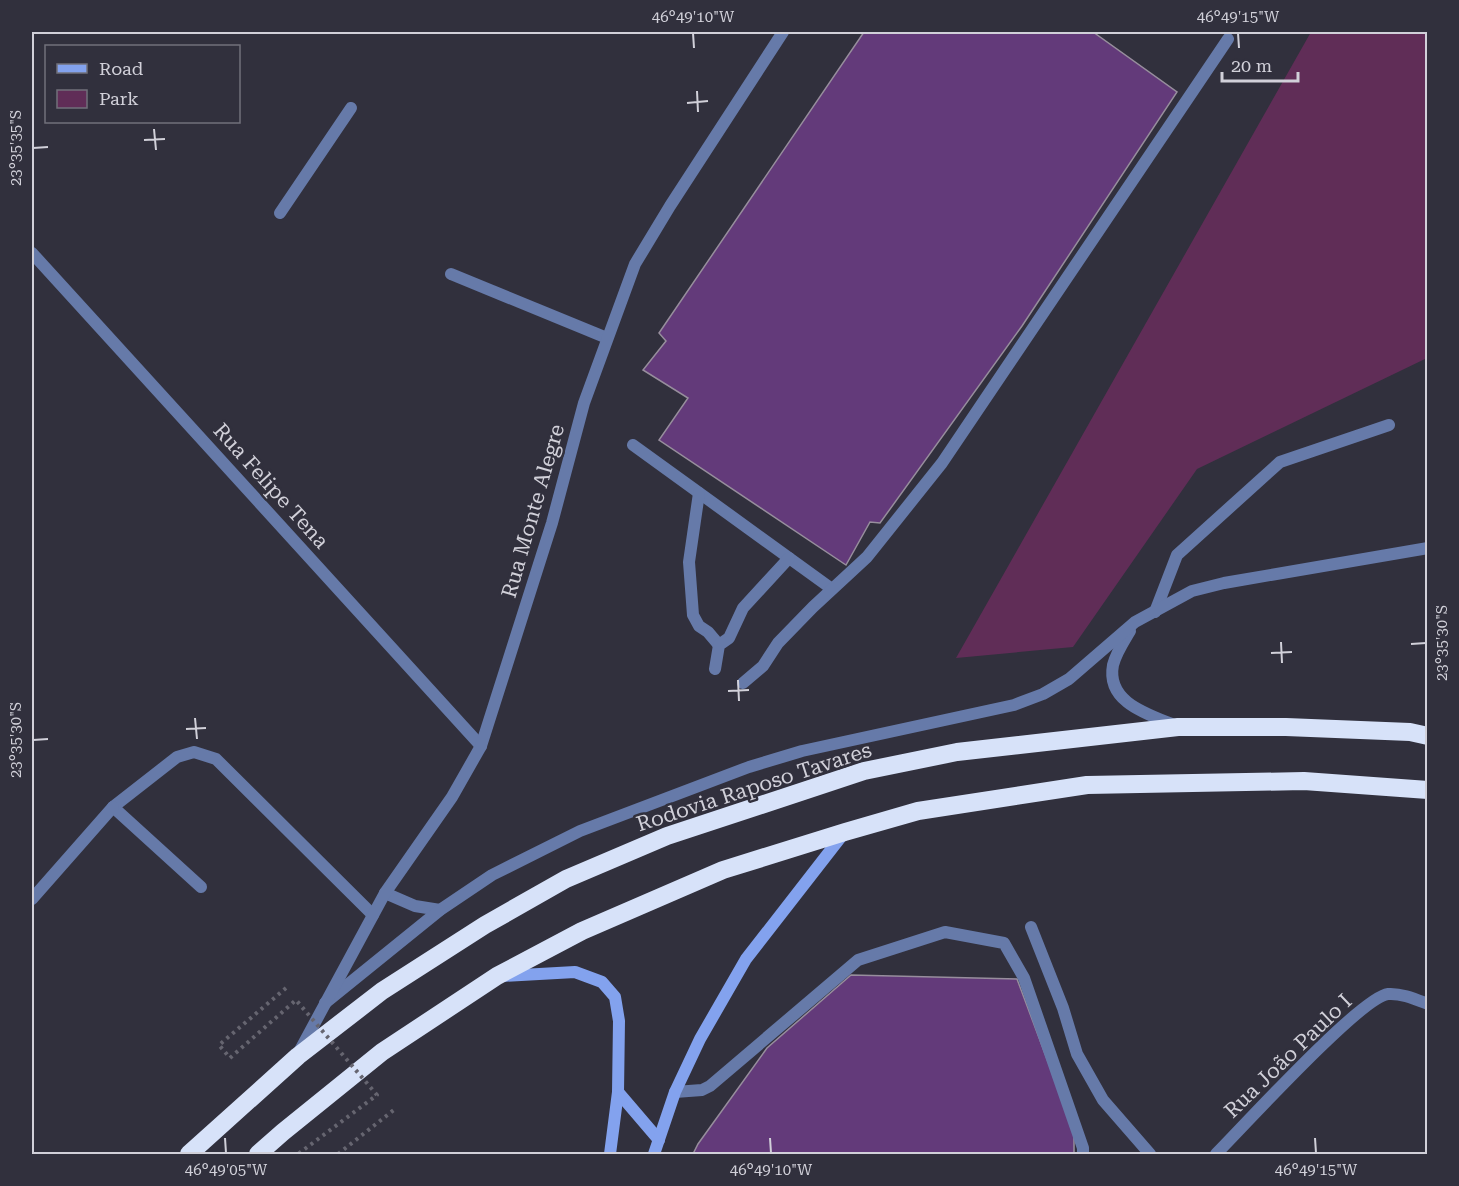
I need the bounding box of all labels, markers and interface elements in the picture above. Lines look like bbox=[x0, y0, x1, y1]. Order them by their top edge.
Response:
text: 46°49'10"W bbox=[652, 8, 735, 26]
text: 46°49'15"W bbox=[1197, 8, 1280, 26]
legend bbox=[45, 45, 240, 123]
scale bar bbox=[1222, 45, 1298, 83]
text: 20 m bbox=[1231, 55, 1272, 76]
text: Road bbox=[99, 58, 144, 79]
text: Park bbox=[99, 88, 139, 109]
text: 23°35'35"S bbox=[7, 110, 25, 186]
street label: Rua Felipe Tena bbox=[209, 419, 334, 554]
street label: Rua Monte Alegre bbox=[497, 421, 569, 601]
text: 23°35'30"S bbox=[1433, 605, 1451, 681]
text: 23°35'30"S bbox=[7, 702, 25, 778]
street label: Rodovia Raposo Tavares bbox=[633, 738, 875, 836]
street label: Rua João Paulo I bbox=[1219, 989, 1357, 1123]
text: 46°49'05"W bbox=[185, 1161, 268, 1179]
text: 46°49'10"W bbox=[730, 1161, 813, 1179]
text: 46°49'15"W bbox=[1275, 1161, 1358, 1179]

